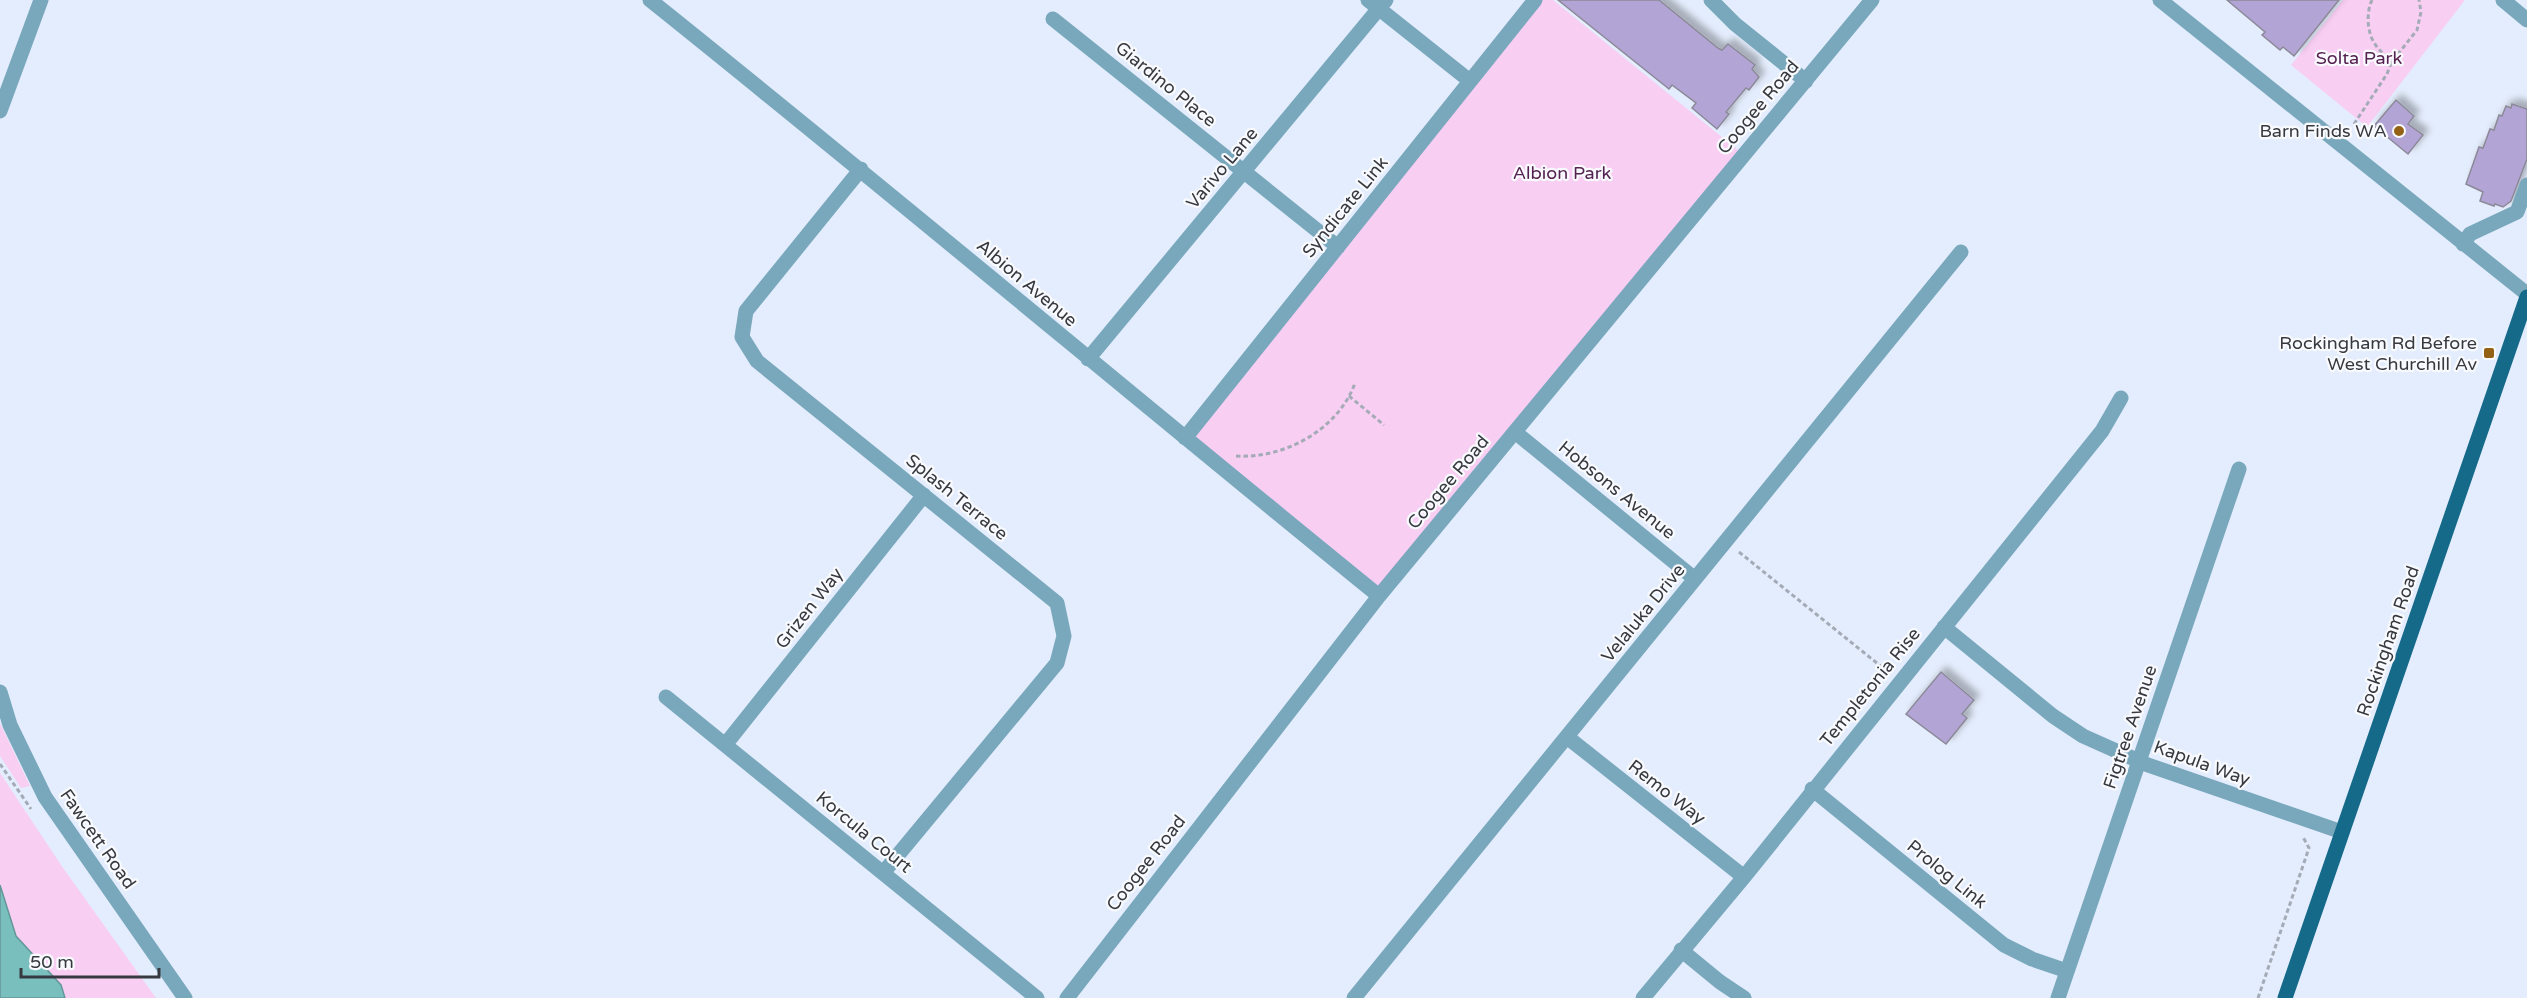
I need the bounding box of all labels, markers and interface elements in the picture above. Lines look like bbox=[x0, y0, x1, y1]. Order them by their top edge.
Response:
street label: Giardino Place bbox=[1111, 37, 1221, 131]
park label: Solta Park bbox=[2316, 47, 2403, 69]
street label: Coogee Road bbox=[1712, 56, 1804, 158]
place label: Barn Finds WA bbox=[2259, 120, 2387, 142]
street label: Varivo Lane bbox=[1182, 123, 1262, 213]
marker: Barn Finds WA bbox=[2392, 124, 2406, 138]
street label: Syndicate Link bbox=[1298, 152, 1393, 262]
park label: Albion Park bbox=[1513, 162, 1612, 184]
street label: Albion Avenue bbox=[972, 235, 1082, 331]
place label: Rockingham Rd Before West Churchill Av bbox=[2279, 332, 2477, 375]
marker: Rockingham Rd Before West Churchill Av bbox=[2482, 346, 2496, 360]
street label: Coogee Road bbox=[1402, 431, 1494, 533]
street label: Hobsons Avenue bbox=[1554, 436, 1680, 544]
street label: Splash Terrace bbox=[902, 449, 1012, 545]
street label: Velaluka Drive bbox=[1597, 559, 1689, 667]
street label: Grizen Way bbox=[771, 563, 848, 653]
street label: Rockingham Road bbox=[2352, 563, 2424, 719]
street label: Templetonia Rise bbox=[1815, 623, 1925, 751]
street label: Figtree Avenue bbox=[2099, 662, 2161, 792]
street label: Kapula Way bbox=[2151, 735, 2253, 791]
street label: Remo Way bbox=[1624, 755, 1710, 829]
street label: Fawcett Road bbox=[55, 785, 141, 893]
street label: Korcula Court bbox=[811, 787, 917, 878]
street label: Coogee Road bbox=[1102, 811, 1190, 915]
street label: Prolog Link bbox=[1903, 835, 1992, 913]
scale bar bbox=[21, 941, 159, 979]
text: 50 m bbox=[30, 951, 74, 973]

